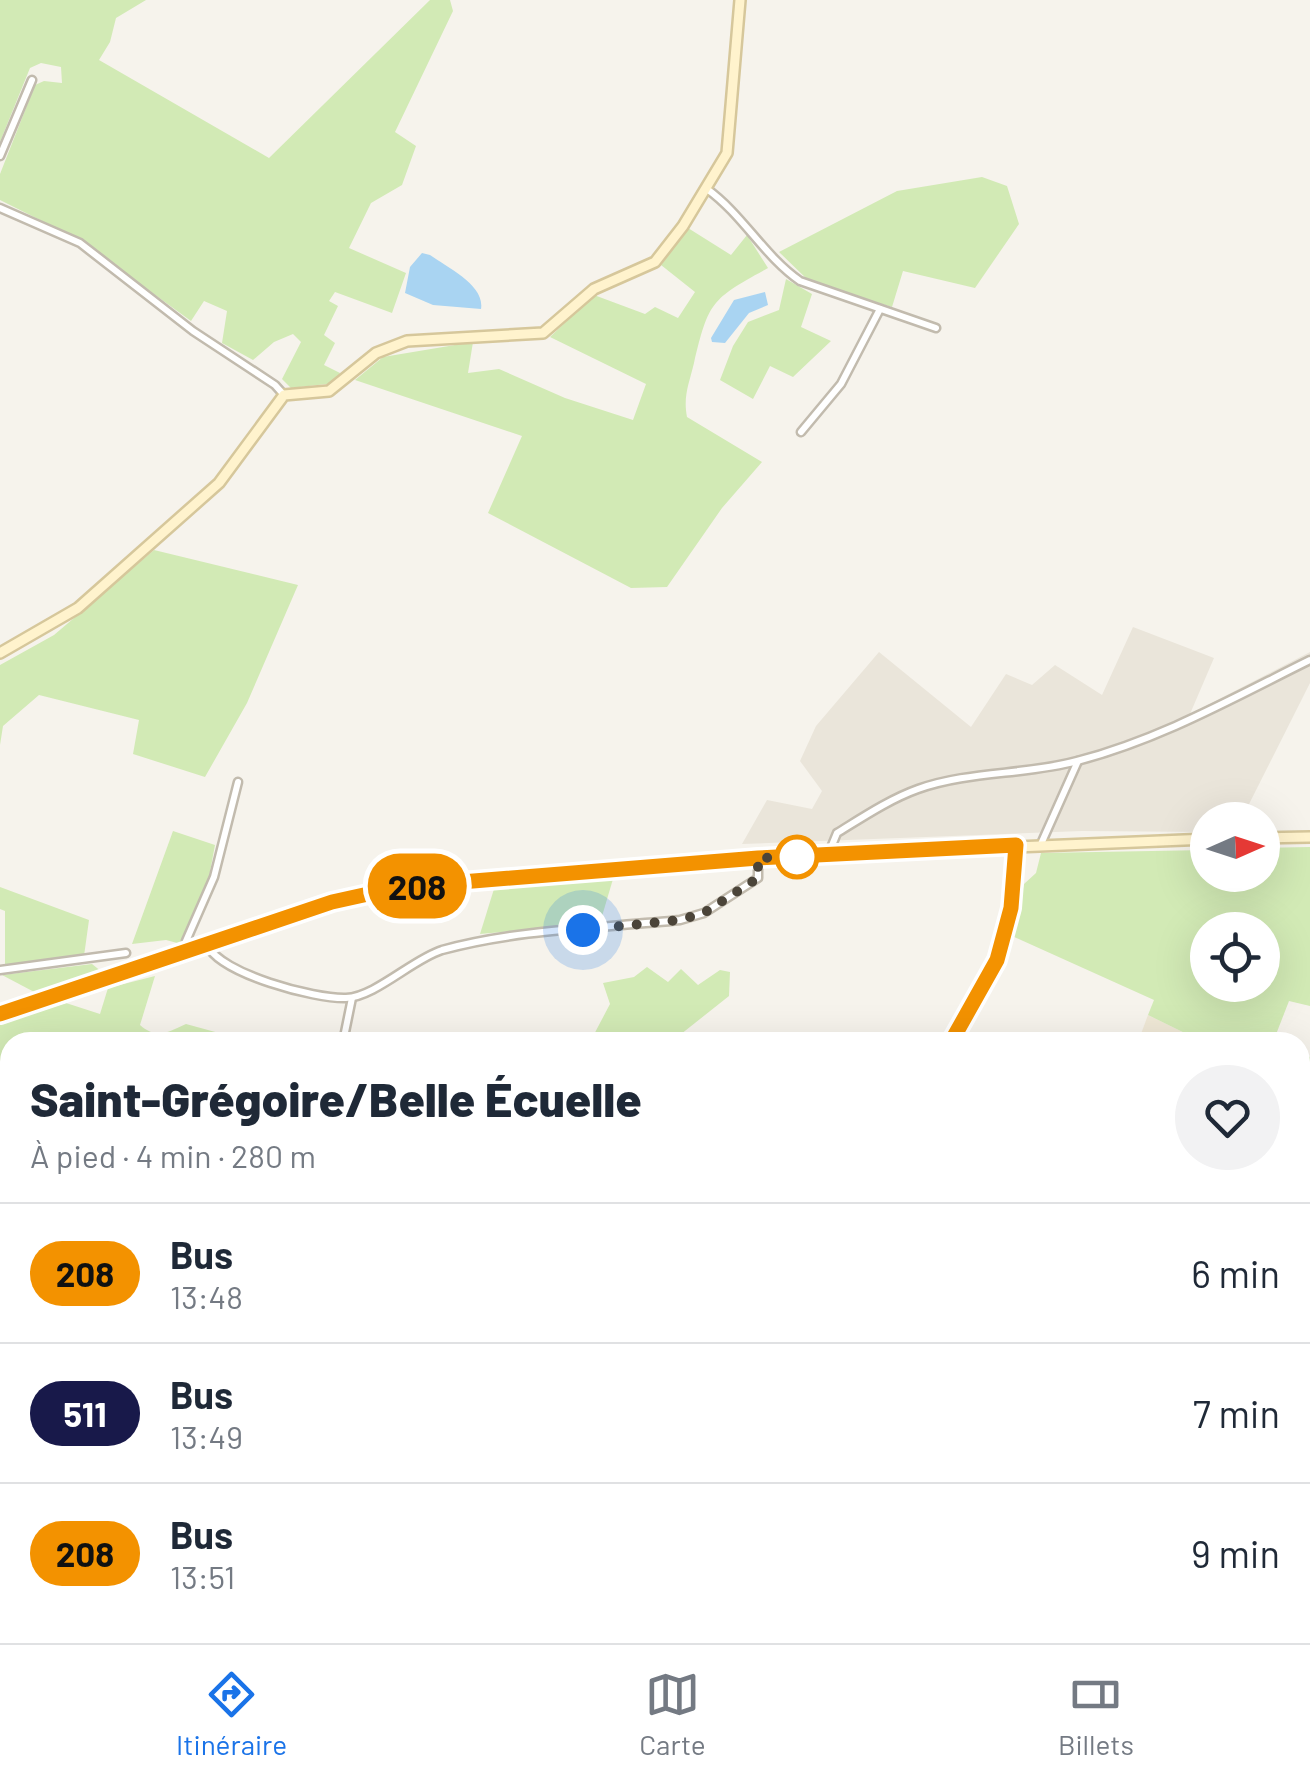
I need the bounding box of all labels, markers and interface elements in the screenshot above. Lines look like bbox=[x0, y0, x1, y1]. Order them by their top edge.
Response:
north arrow bbox=[1190, 802, 1280, 892]
map controls bbox=[1190, 802, 1280, 1002]
unlabelled marker bbox=[776, 836, 818, 878]
line badge: 208 bbox=[360, 854, 474, 918]
text: 208 bbox=[388, 865, 446, 907]
your location bbox=[558, 905, 608, 955]
button: locate bbox=[1190, 912, 1280, 1002]
button: heart bbox=[1175, 1065, 1280, 1170]
text: Saint-Grégoire/Belle Écuelle bbox=[30, 1069, 642, 1127]
text: À pied · 4 min · 280 m bbox=[30, 1136, 316, 1174]
text: Bus bbox=[170, 1231, 233, 1277]
text: 6 min bbox=[1191, 1250, 1280, 1296]
text: 208 bbox=[56, 1252, 114, 1294]
text: 13:48 bbox=[170, 1277, 243, 1315]
text: Bus bbox=[170, 1371, 233, 1417]
text: 7 min bbox=[1193, 1390, 1280, 1436]
text: 511 bbox=[63, 1392, 107, 1434]
text: 13:49 bbox=[170, 1417, 243, 1455]
text: Bus bbox=[170, 1511, 233, 1557]
text: 9 min bbox=[1191, 1530, 1280, 1576]
text: 208 bbox=[56, 1532, 114, 1574]
text: 13:51 bbox=[170, 1557, 235, 1595]
tab: Itinéraire bbox=[176, 1667, 287, 1761]
tab: Carte bbox=[639, 1667, 706, 1761]
tab: Billets bbox=[1058, 1667, 1134, 1761]

